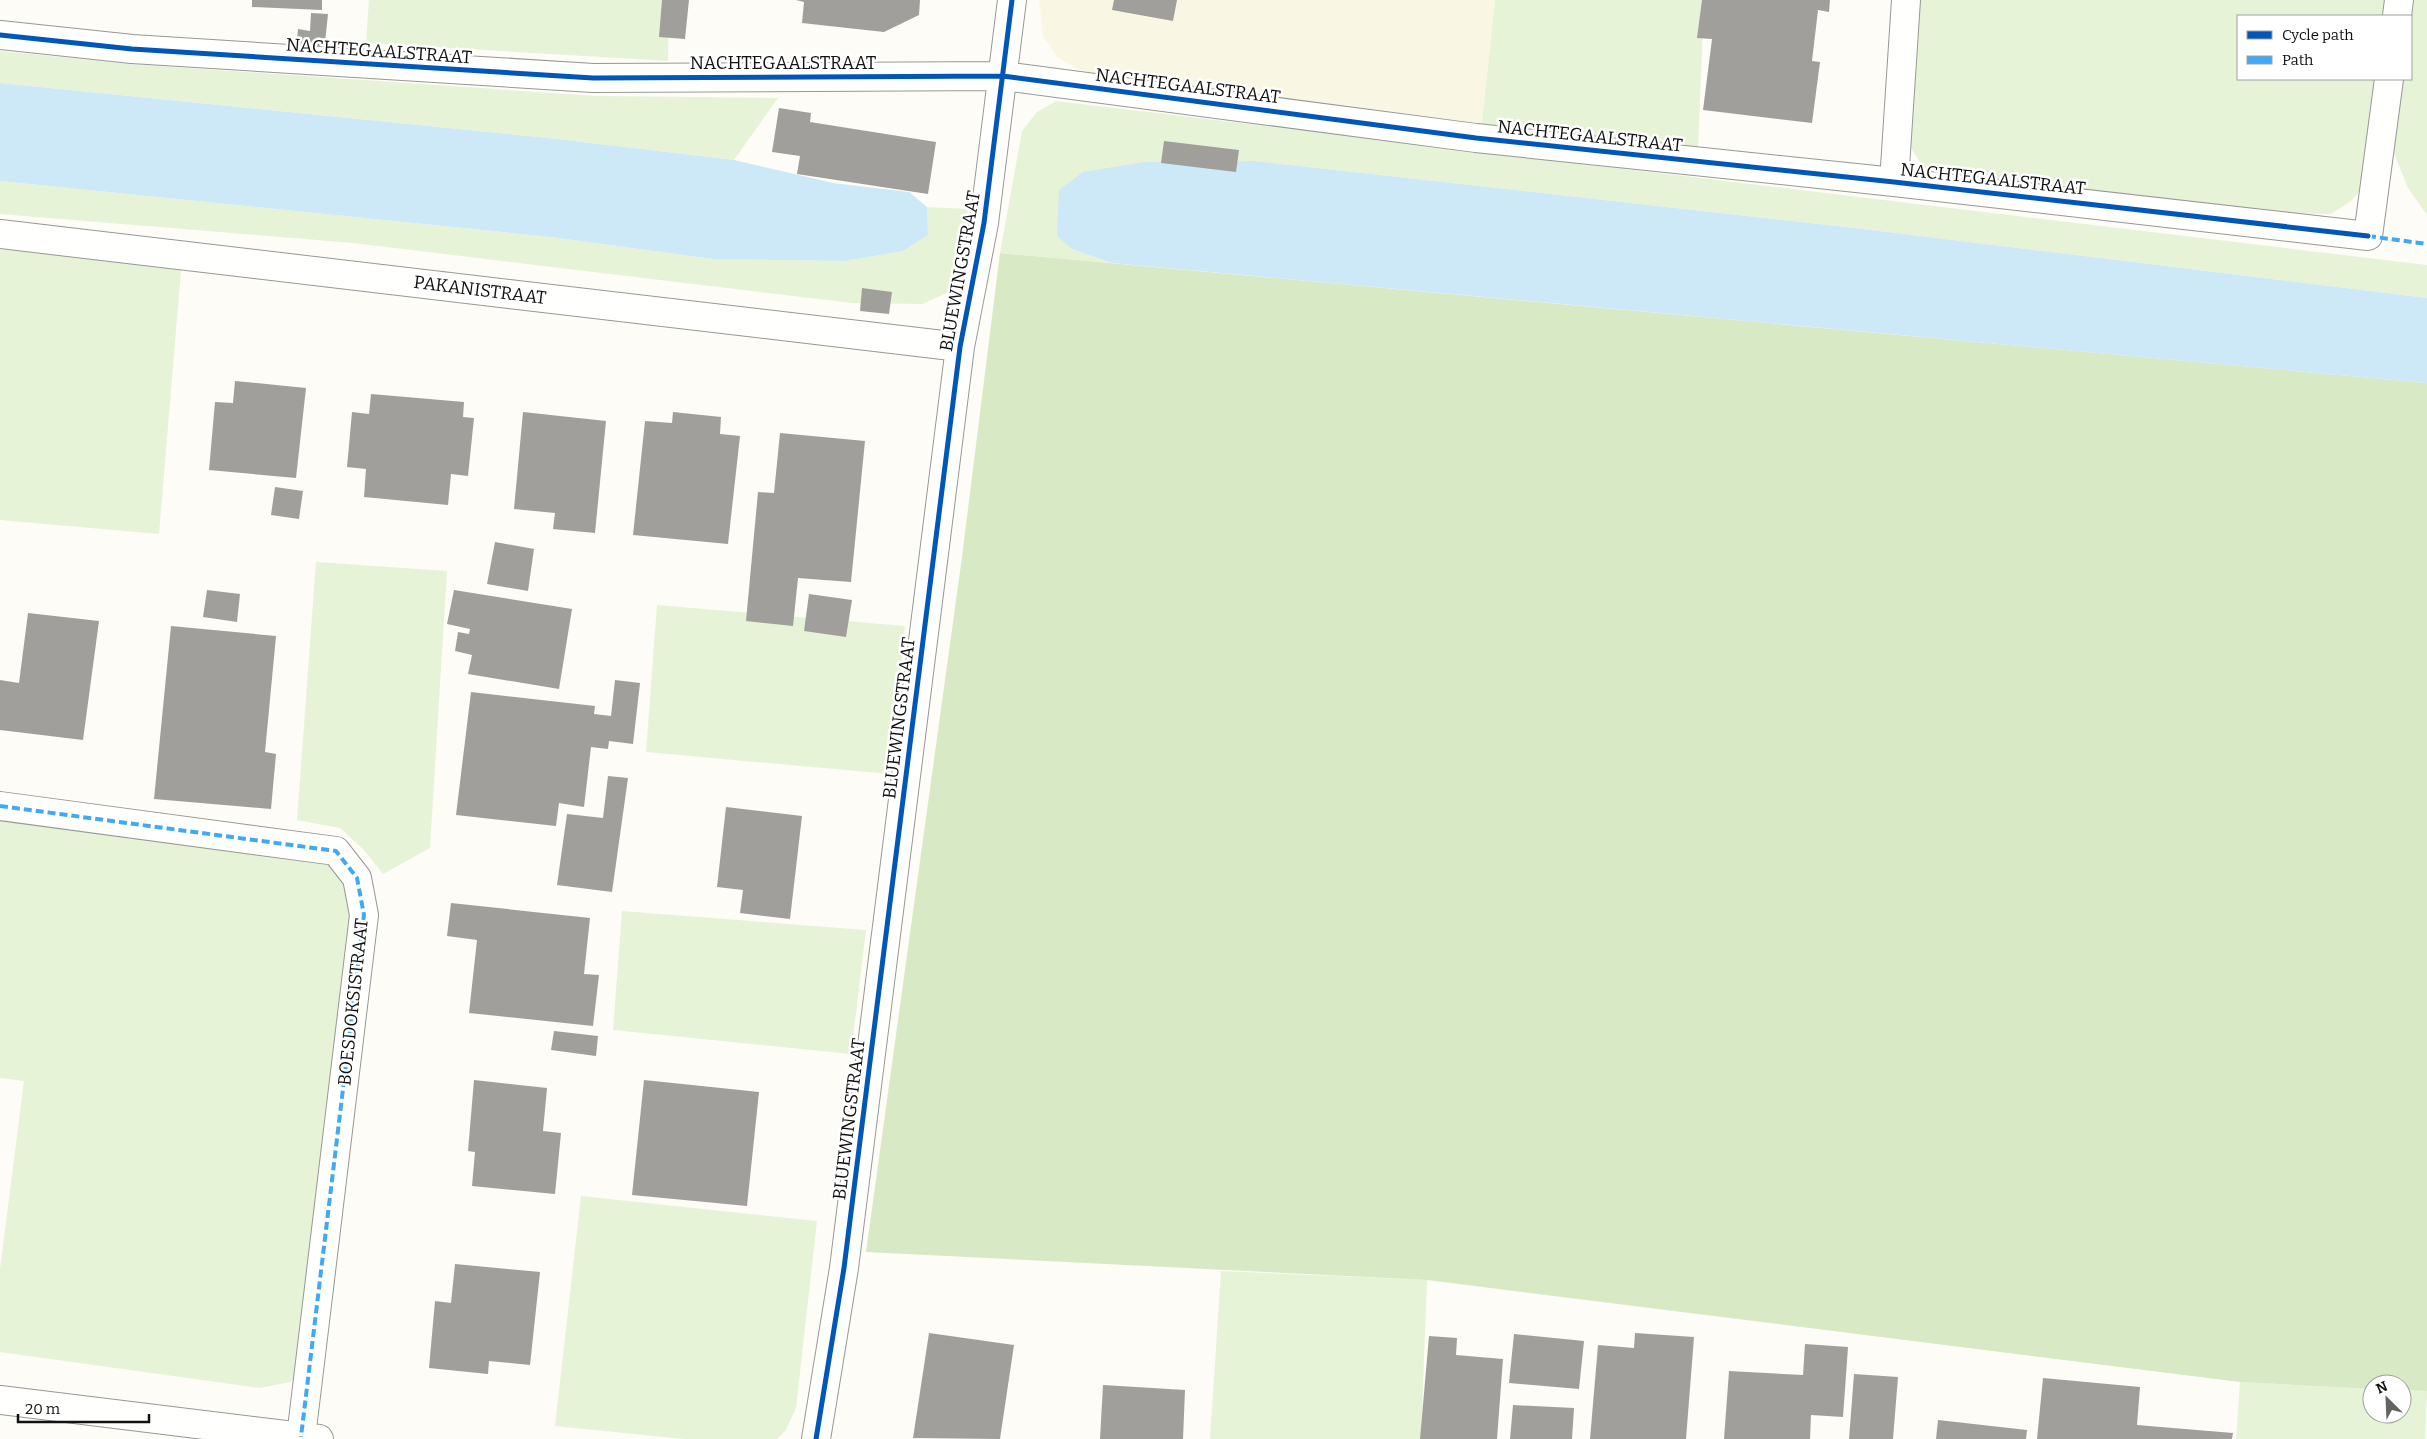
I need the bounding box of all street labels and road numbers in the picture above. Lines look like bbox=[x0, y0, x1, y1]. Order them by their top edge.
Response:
street label: NACHTEGAALSTRAAT bbox=[285, 34, 473, 69]
street label: NACHTEGAALSTRAAT bbox=[690, 52, 877, 74]
street label: NACHTEGAALSTRAAT bbox=[1094, 64, 1282, 108]
street label: NACHTEGAALSTRAAT bbox=[1496, 115, 1684, 157]
street label: NACHTEGAALSTRAAT bbox=[1899, 158, 2087, 200]
street label: BLUEWINGSTRAAT bbox=[935, 189, 985, 353]
street label: PAKANISTRAAT bbox=[412, 271, 548, 309]
street label: BLUEWINGSTRAAT bbox=[878, 635, 920, 800]
street label: BOESDOKSISTRAAT bbox=[333, 917, 373, 1087]
street label: BLUEWINGSTRAAT bbox=[828, 1036, 870, 1201]

